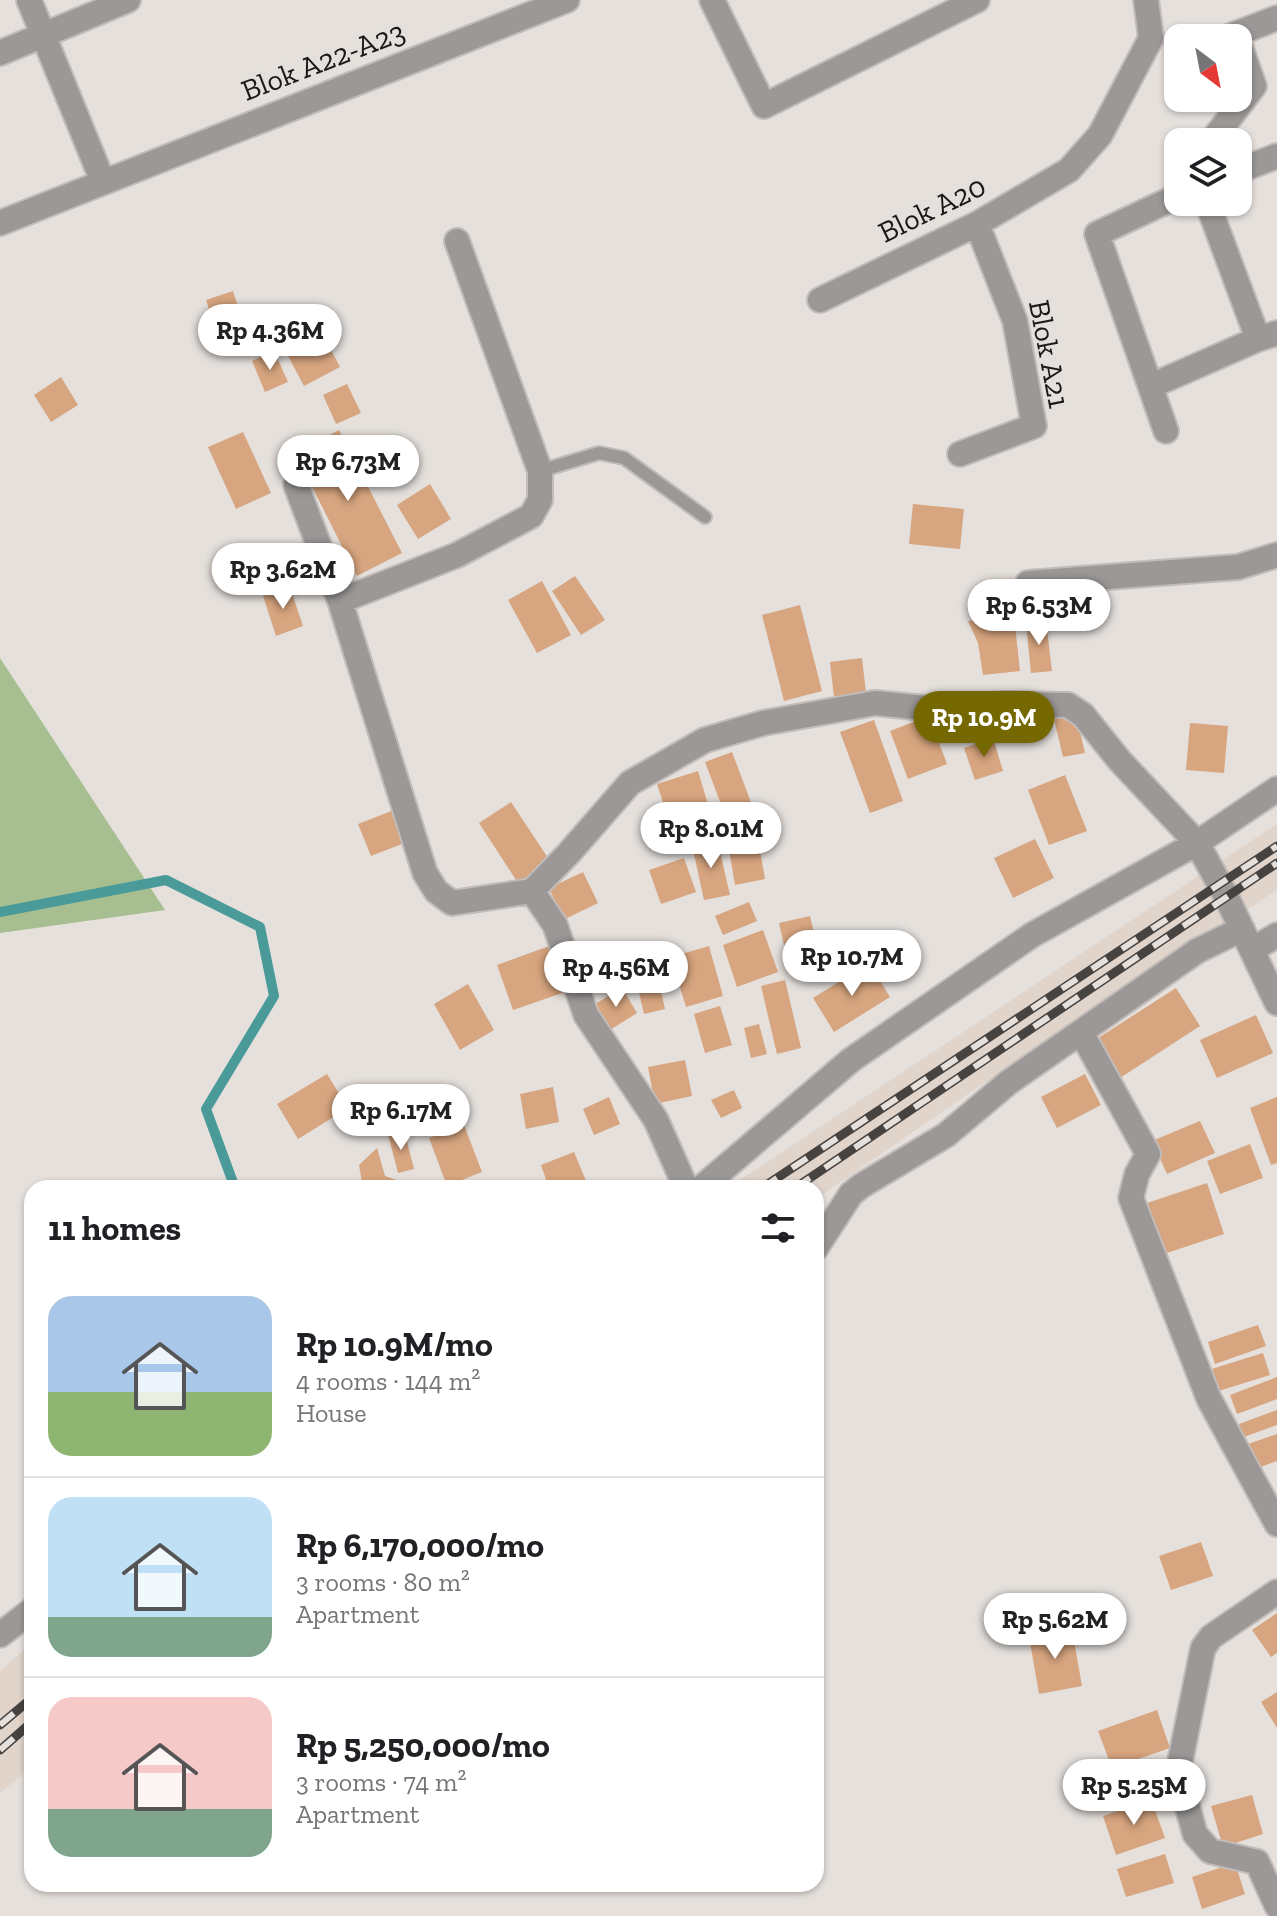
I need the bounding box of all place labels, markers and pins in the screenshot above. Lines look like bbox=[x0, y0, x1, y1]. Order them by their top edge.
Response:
pin: Rp 4.36M bbox=[187, 304, 353, 372]
pin: Rp 6.73M bbox=[265, 435, 431, 503]
pin: Rp 3.62M bbox=[200, 543, 366, 611]
pin: Rp 6.53M bbox=[956, 579, 1122, 647]
pin: Rp 10.9M bbox=[901, 691, 1067, 759]
pin: Rp 8.01M bbox=[628, 802, 794, 870]
pin: Rp 10.7M bbox=[769, 930, 935, 998]
pin: Rp 4.56M bbox=[533, 941, 699, 1009]
pin: Rp 6.17M bbox=[318, 1084, 484, 1152]
pin: Rp 5.62M bbox=[972, 1593, 1138, 1661]
pin: Rp 5.25M bbox=[1051, 1759, 1217, 1827]

